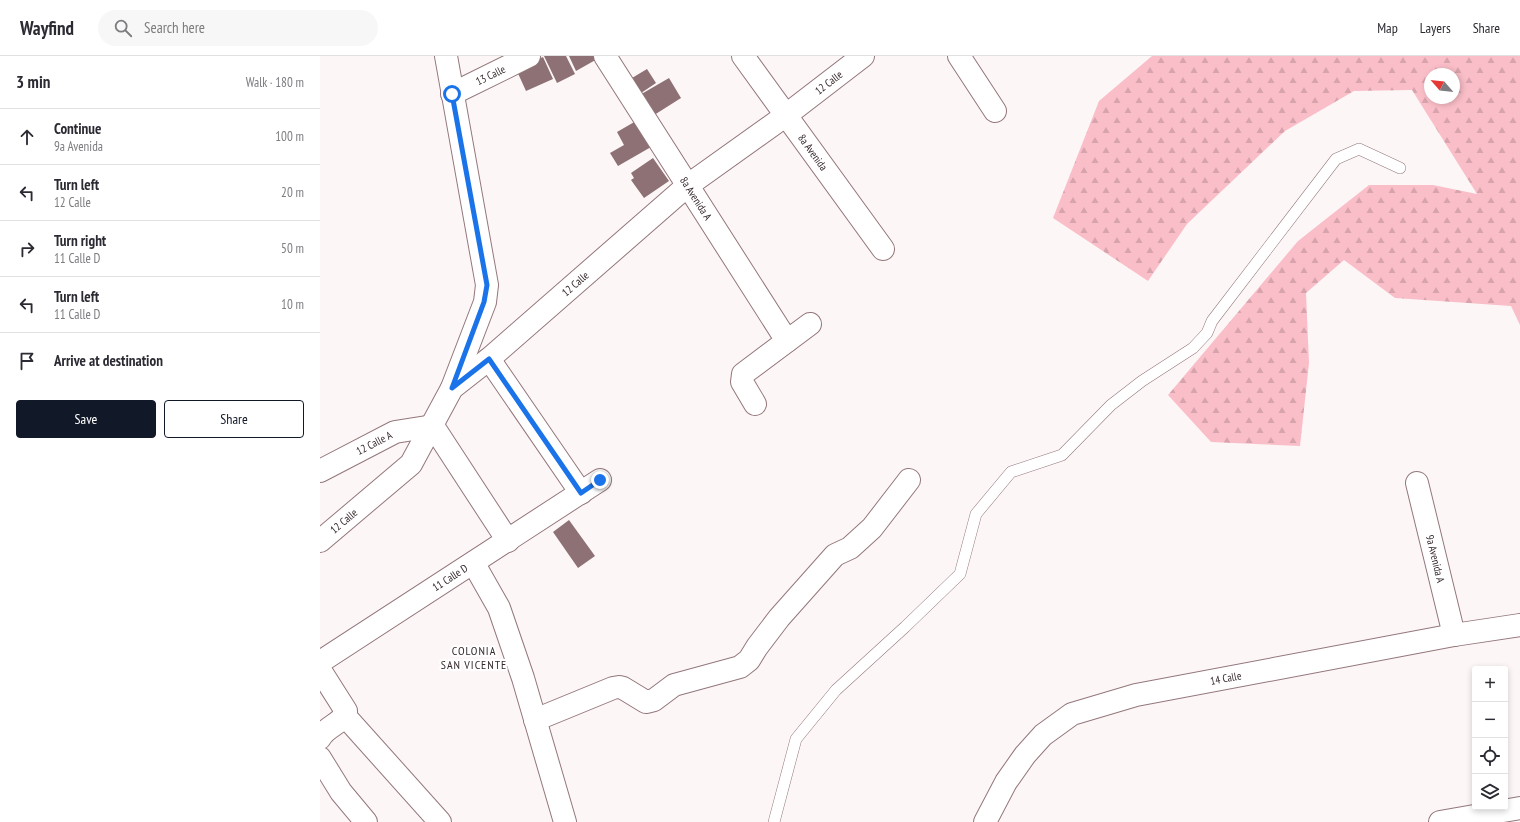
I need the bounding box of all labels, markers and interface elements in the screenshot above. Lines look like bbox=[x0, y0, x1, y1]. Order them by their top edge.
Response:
search box bbox=[98, 10, 378, 46]
text: Wayfind bbox=[20, 16, 74, 40]
icon: search bbox=[112, 17, 134, 39]
text: Search here bbox=[144, 18, 205, 37]
text: Map bbox=[1377, 19, 1398, 37]
text: Layers bbox=[1420, 19, 1451, 37]
text: Share bbox=[1473, 19, 1500, 37]
street label: 13 Calle bbox=[473, 62, 508, 88]
street label: 12 Calle bbox=[812, 67, 846, 98]
north arrow bbox=[1424, 68, 1460, 104]
text: 3 min bbox=[16, 71, 50, 93]
text: Walk · 180 m bbox=[246, 74, 304, 91]
route start bbox=[443, 85, 461, 103]
text: Continue bbox=[54, 119, 101, 138]
icon: ahead bbox=[16, 126, 38, 148]
text: 100 m bbox=[275, 128, 304, 145]
street label: 8a Avenida bbox=[795, 131, 831, 173]
text: 9a Avenida bbox=[54, 138, 103, 155]
street label: 8a Avenida A bbox=[677, 174, 715, 223]
text: Turn left bbox=[54, 175, 99, 194]
icon: left bbox=[16, 182, 38, 204]
text: 20 m bbox=[281, 184, 304, 201]
text: 12 Calle bbox=[54, 194, 91, 211]
text: Turn right bbox=[54, 231, 106, 250]
icon: right bbox=[16, 238, 38, 260]
text: 50 m bbox=[281, 240, 304, 257]
text: 11 Calle D bbox=[54, 250, 100, 267]
street label: 12 Calle bbox=[559, 268, 592, 299]
text: Turn left bbox=[54, 287, 99, 306]
icon: left bbox=[16, 294, 38, 316]
text: 10 m bbox=[281, 296, 304, 313]
text: 11 Calle D bbox=[54, 306, 100, 323]
icon: arrive bbox=[16, 350, 38, 372]
text: Arrive at destination bbox=[54, 351, 163, 370]
button: Save bbox=[16, 400, 156, 438]
button: Share bbox=[164, 400, 304, 438]
street label: 12 Calle A bbox=[354, 427, 395, 458]
route end bbox=[591, 471, 609, 489]
street label: 12 Calle bbox=[327, 505, 360, 536]
street label: 9a Avenida A bbox=[1423, 533, 1448, 585]
street label: 11 Calle D bbox=[430, 561, 470, 594]
district label: COLONIA SAN VICENTE bbox=[441, 643, 507, 672]
map controls bbox=[1472, 666, 1508, 810]
button: + bbox=[1472, 666, 1508, 702]
street label: 14 Calle bbox=[1209, 668, 1243, 688]
button: − bbox=[1472, 702, 1508, 738]
button: locate bbox=[1472, 738, 1508, 774]
button: layers bbox=[1472, 774, 1508, 810]

